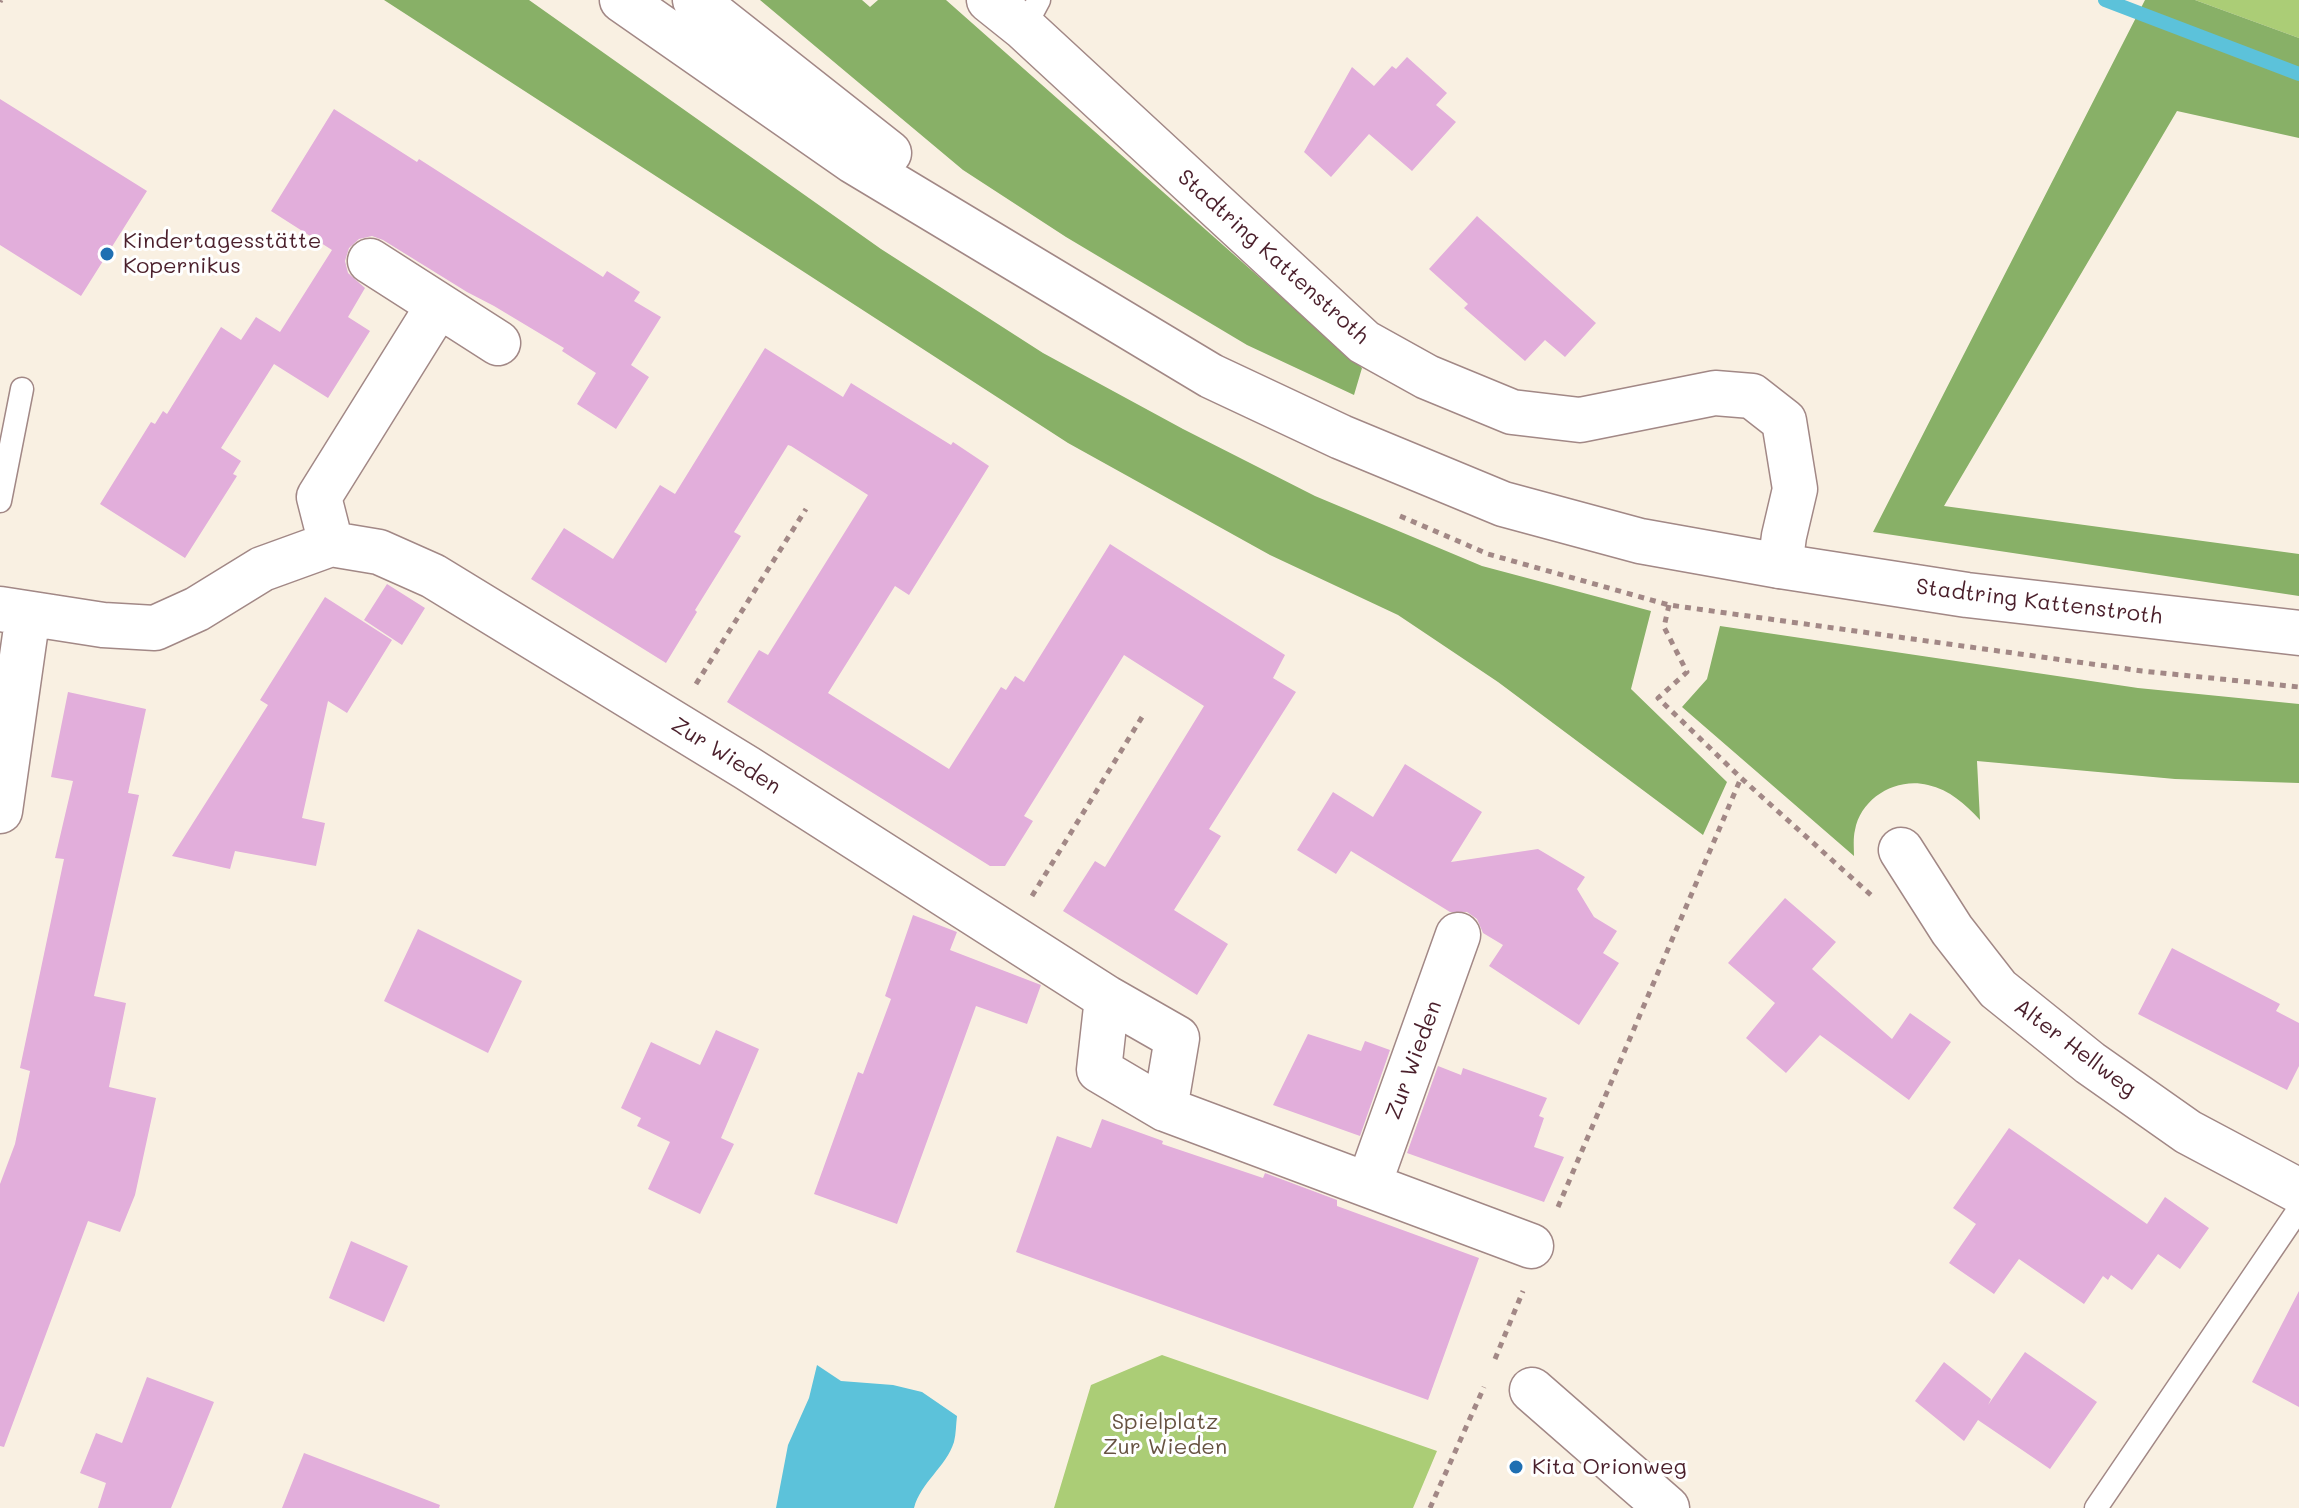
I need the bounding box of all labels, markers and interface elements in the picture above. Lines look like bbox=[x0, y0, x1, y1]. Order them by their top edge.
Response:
street label: Stadtring Kattenstroth bbox=[1172, 164, 1374, 350]
place label: Kindertagesstätte Kopernikus bbox=[123, 228, 321, 280]
marker: Kindertagesstätte Kopernikus bbox=[98, 245, 116, 263]
street label: Stadtring Kattenstroth bbox=[1914, 574, 2164, 630]
street label: Zur Wieden bbox=[666, 712, 786, 800]
street label: Alter Hellweg bbox=[2009, 994, 2141, 1102]
street label: Zur Wieden bbox=[1380, 997, 1448, 1123]
park label: Spielplatz Zur Wieden bbox=[1103, 1409, 1227, 1460]
place label: Kita Orionweg bbox=[1532, 1454, 1686, 1480]
marker: Kita Orionweg bbox=[1507, 1458, 1525, 1476]

